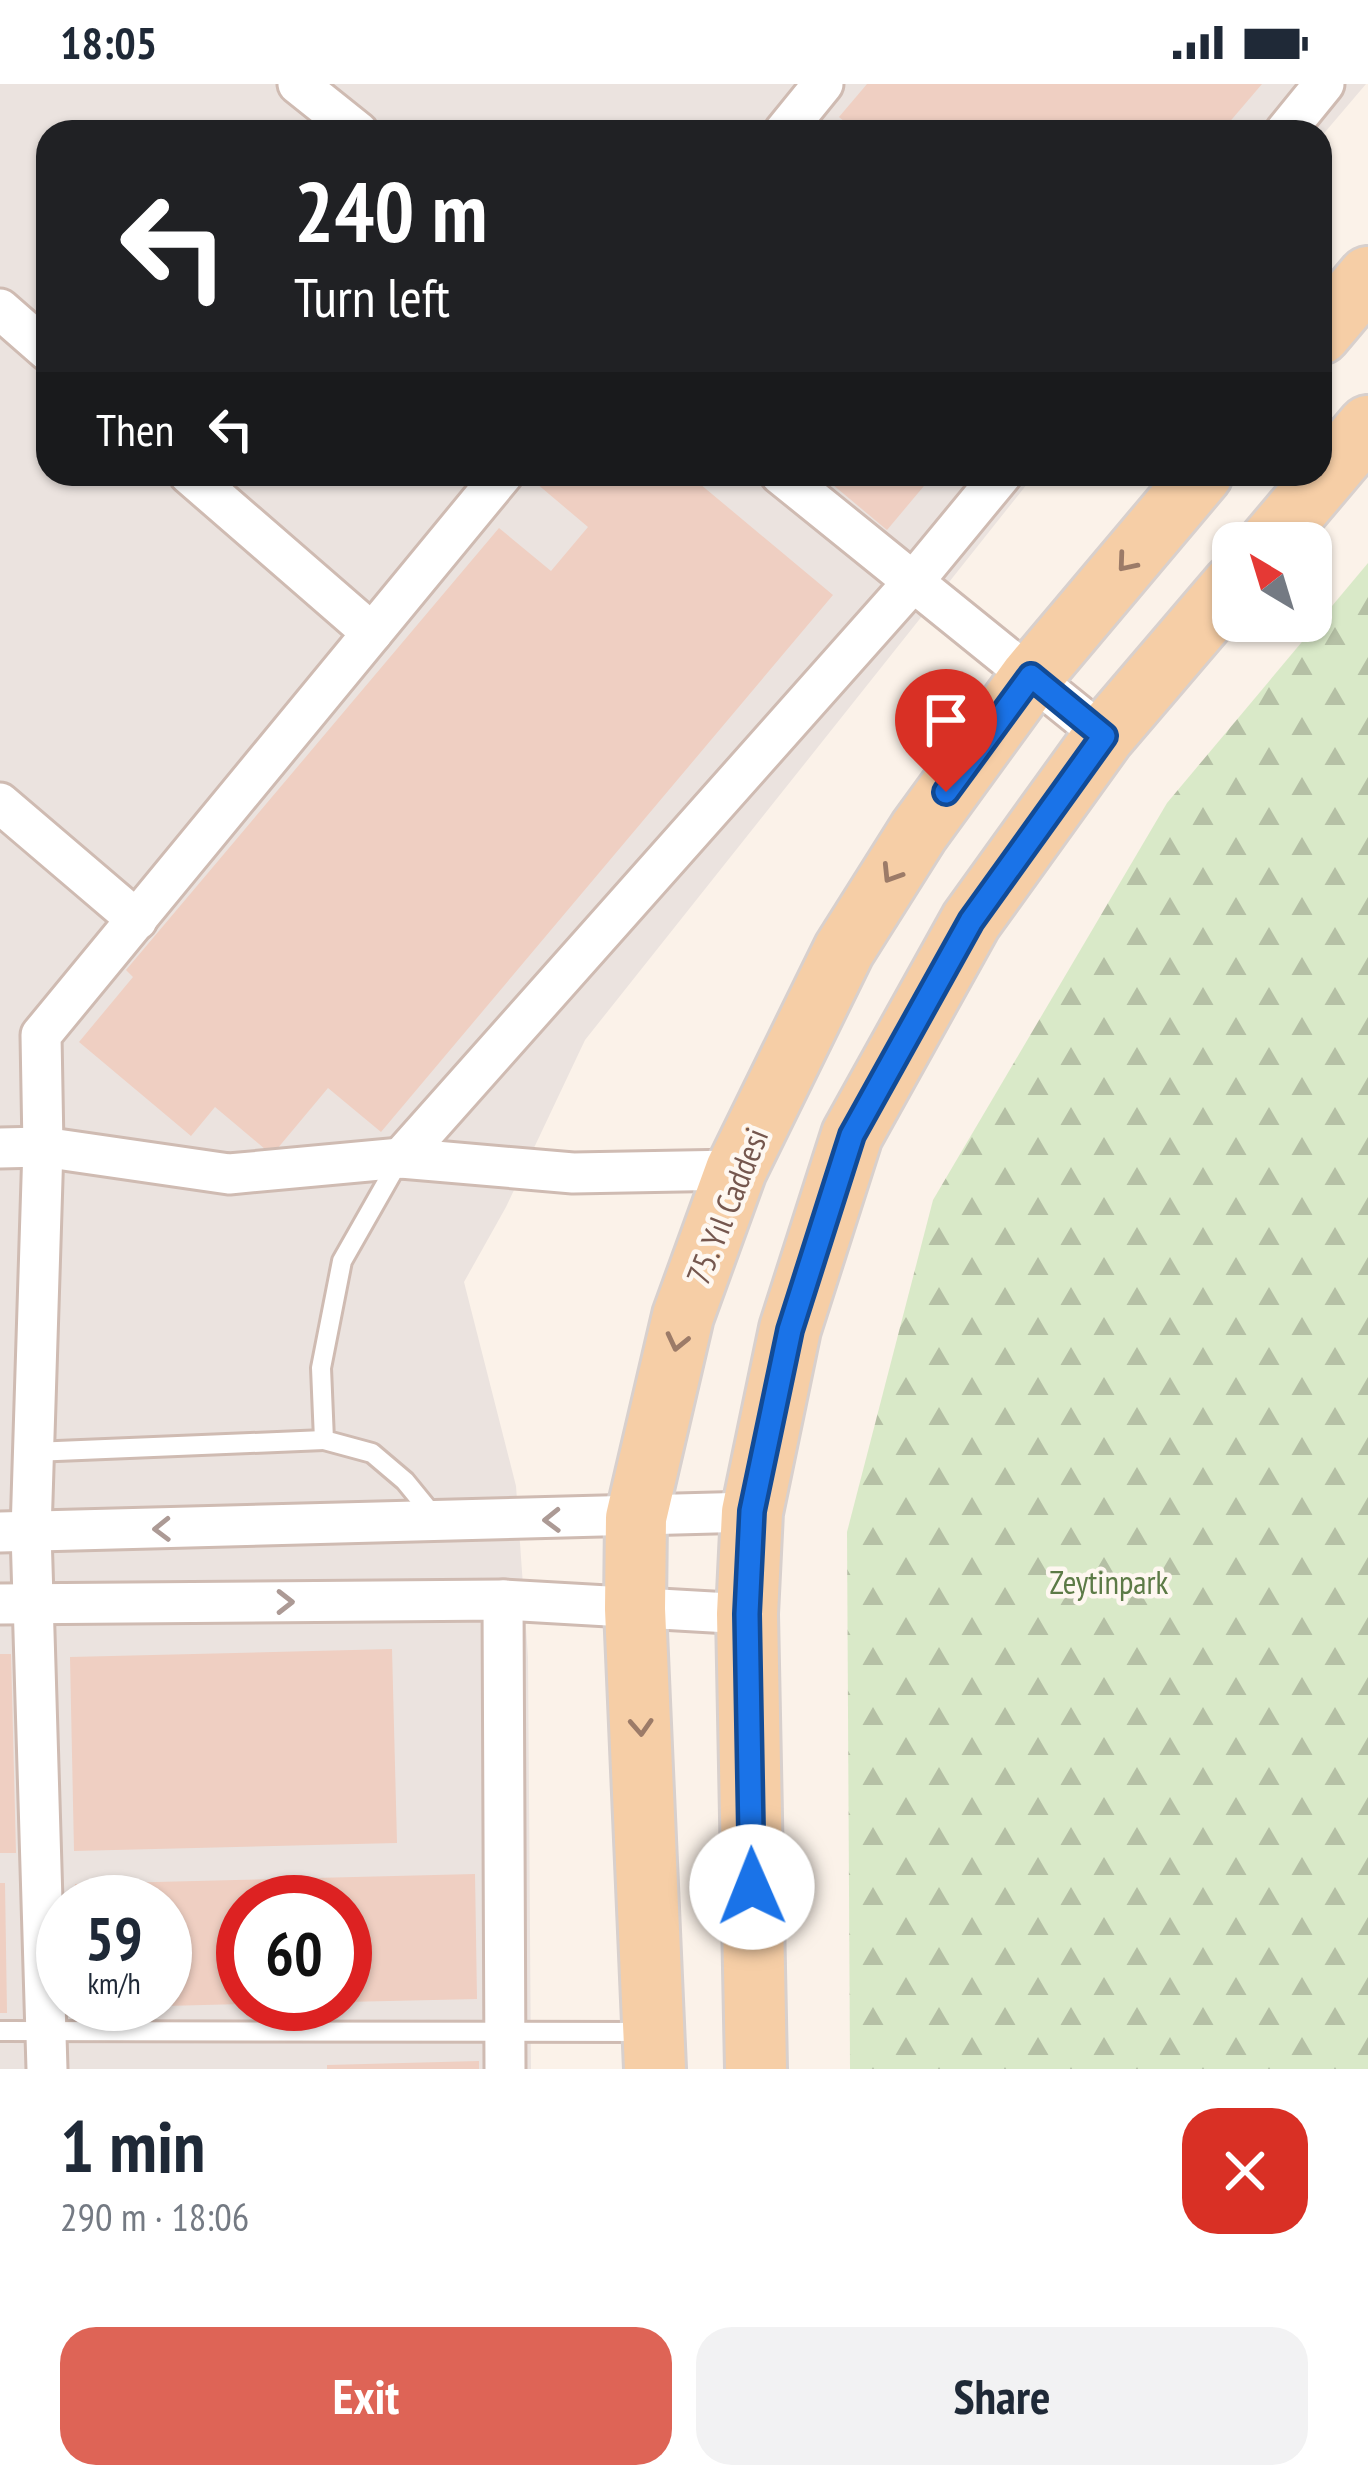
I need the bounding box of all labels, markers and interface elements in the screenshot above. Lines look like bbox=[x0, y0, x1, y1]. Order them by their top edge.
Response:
text: 18:05 bbox=[60, 13, 157, 71]
text: 240 m bbox=[294, 156, 487, 265]
icon: left bbox=[96, 168, 252, 324]
text: Turn left bbox=[294, 262, 450, 332]
icon: left bbox=[198, 396, 264, 462]
text: Then bbox=[96, 400, 174, 458]
north arrow bbox=[1212, 522, 1332, 642]
map controls bbox=[1212, 522, 1332, 642]
one-way arrow bbox=[1119, 550, 1141, 572]
pin bbox=[895, 669, 997, 792]
icon: arrive bbox=[913, 687, 979, 753]
one-way arrow bbox=[883, 861, 906, 883]
street label: 75. Yıl Caddesi bbox=[676, 1121, 777, 1290]
one-way arrow bbox=[666, 1331, 691, 1351]
one-way arrow bbox=[542, 1506, 561, 1532]
one-way arrow bbox=[152, 1515, 171, 1541]
park label: Zeytinpark bbox=[1050, 1560, 1169, 1603]
one-way arrow bbox=[276, 1589, 295, 1615]
one-way arrow bbox=[628, 1718, 654, 1737]
position arrow bbox=[689, 1824, 815, 1950]
speed limit sign: 60 bbox=[216, 1875, 372, 2031]
text: 59 bbox=[85, 1899, 143, 1977]
text: km/h bbox=[87, 1963, 141, 2002]
text: 1 min bbox=[60, 2099, 205, 2192]
button: close bbox=[1182, 2108, 1308, 2234]
text: 290 m · 18:06 bbox=[60, 2191, 249, 2242]
button: Exit bbox=[60, 2327, 672, 2465]
button: Share bbox=[696, 2327, 1308, 2465]

